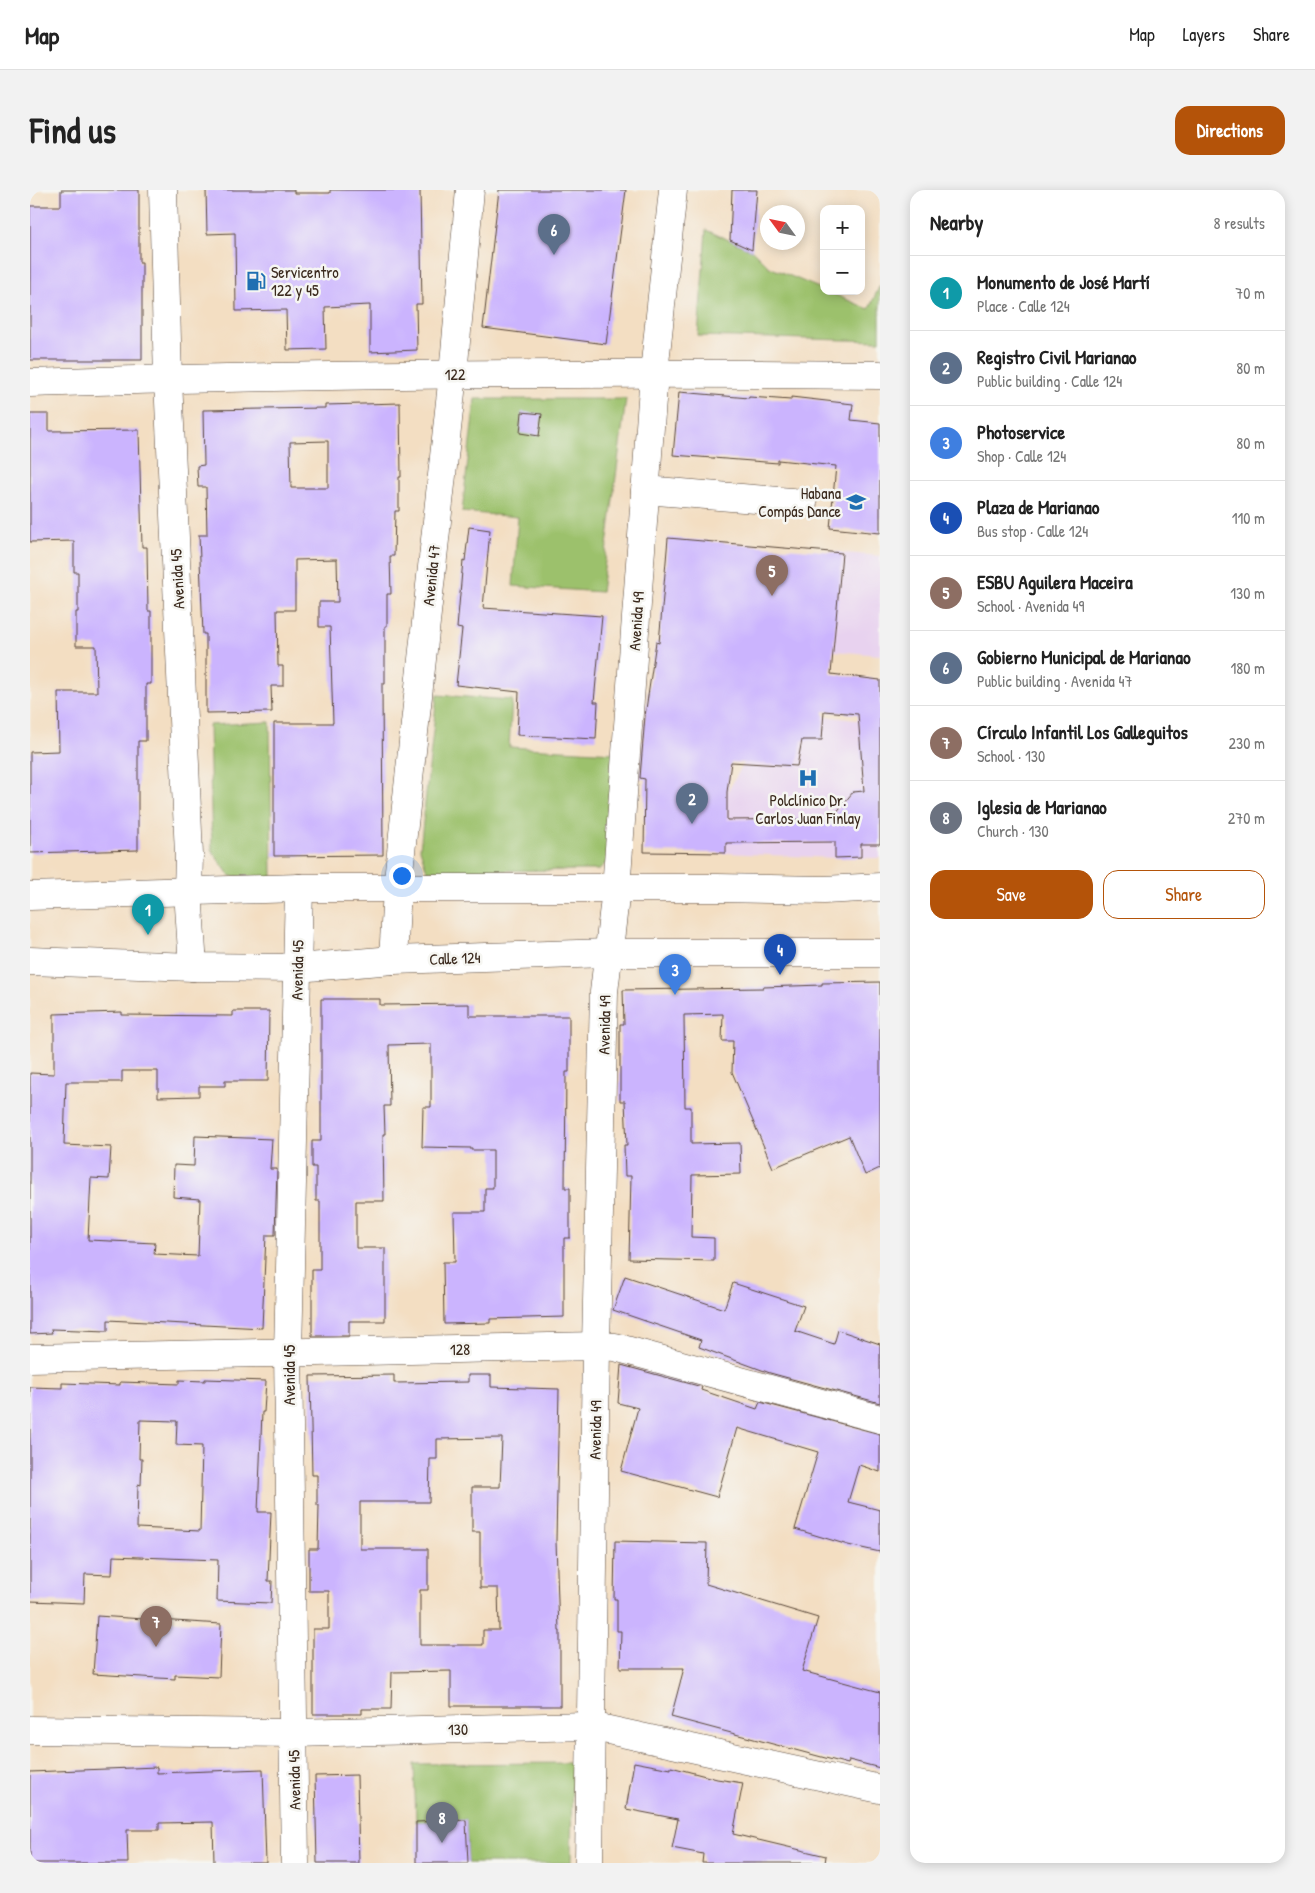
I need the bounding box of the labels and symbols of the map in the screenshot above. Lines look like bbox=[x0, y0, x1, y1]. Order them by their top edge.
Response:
north arrow bbox=[760, 205, 805, 250]
pin: 6 bbox=[538, 214, 570, 255]
place label: Servicentro 122 y 45 bbox=[271, 261, 339, 301]
fuel station icon: Servicentro 122 y 45 bbox=[245, 270, 267, 292]
street label: 122 bbox=[444, 363, 466, 385]
place label: Habana Compás Dance bbox=[758, 482, 842, 522]
school or university icon: Habana Compás Dance bbox=[845, 491, 867, 513]
street label: Avenida 47 bbox=[417, 543, 445, 607]
street label: Avenida 45 bbox=[164, 548, 190, 610]
pin: 5 bbox=[756, 555, 788, 596]
street label: Avenida 49 bbox=[623, 590, 649, 651]
hospital icon: Polclínico Dr. Carlos Juan Finlay bbox=[797, 767, 819, 789]
pin: 2 bbox=[676, 783, 708, 824]
place label: Polclínico Dr. Carlos Juan Finlay bbox=[755, 789, 861, 829]
your location bbox=[389, 863, 415, 889]
pin: 1 bbox=[132, 894, 164, 935]
pin: 4 bbox=[764, 934, 796, 975]
street label: Avenida 45 bbox=[285, 939, 309, 1000]
street label: Calle 124 bbox=[429, 946, 481, 970]
pin: 3 bbox=[659, 954, 691, 995]
street label: Avenida 49 bbox=[592, 995, 616, 1055]
street label: 128 bbox=[450, 1338, 470, 1360]
street label: Avenida 45 bbox=[278, 1345, 300, 1405]
street label: Avenida 49 bbox=[583, 1400, 607, 1460]
pin: 7 bbox=[140, 1606, 172, 1647]
street label: 130 bbox=[448, 1718, 468, 1740]
street label: Avenida 45 bbox=[282, 1749, 306, 1810]
pin: 8 bbox=[426, 1802, 458, 1843]

